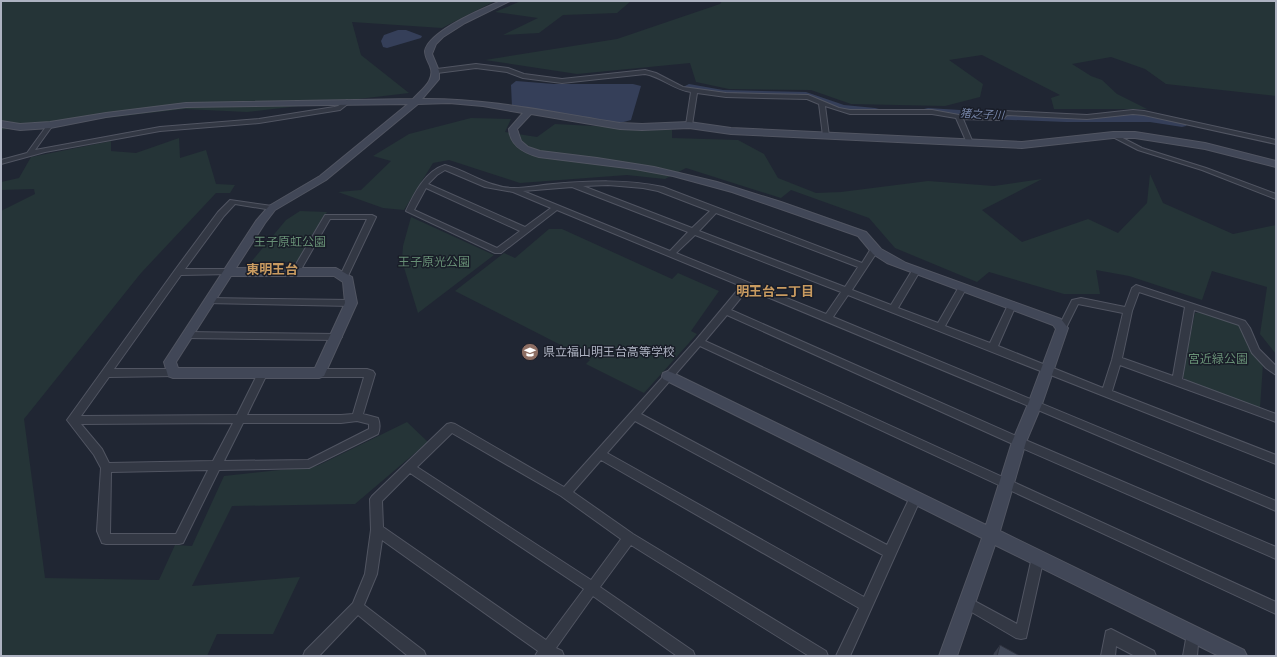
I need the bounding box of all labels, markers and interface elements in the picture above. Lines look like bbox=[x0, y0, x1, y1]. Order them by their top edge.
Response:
water label: 猪之子川 bbox=[960, 107, 1005, 122]
park label: 王子原虹公園 bbox=[254, 235, 326, 249]
park label: 王子原光公園 bbox=[398, 255, 470, 269]
district label: 東明王台 bbox=[246, 262, 298, 277]
district label: 明王台二丁目 bbox=[736, 284, 814, 299]
school or university icon: 県立福山明王台高等学校 bbox=[520, 342, 540, 362]
place label: 県立福山明王台高等学校 bbox=[543, 345, 675, 359]
park label: 宮近緑公園 bbox=[1188, 352, 1248, 366]

